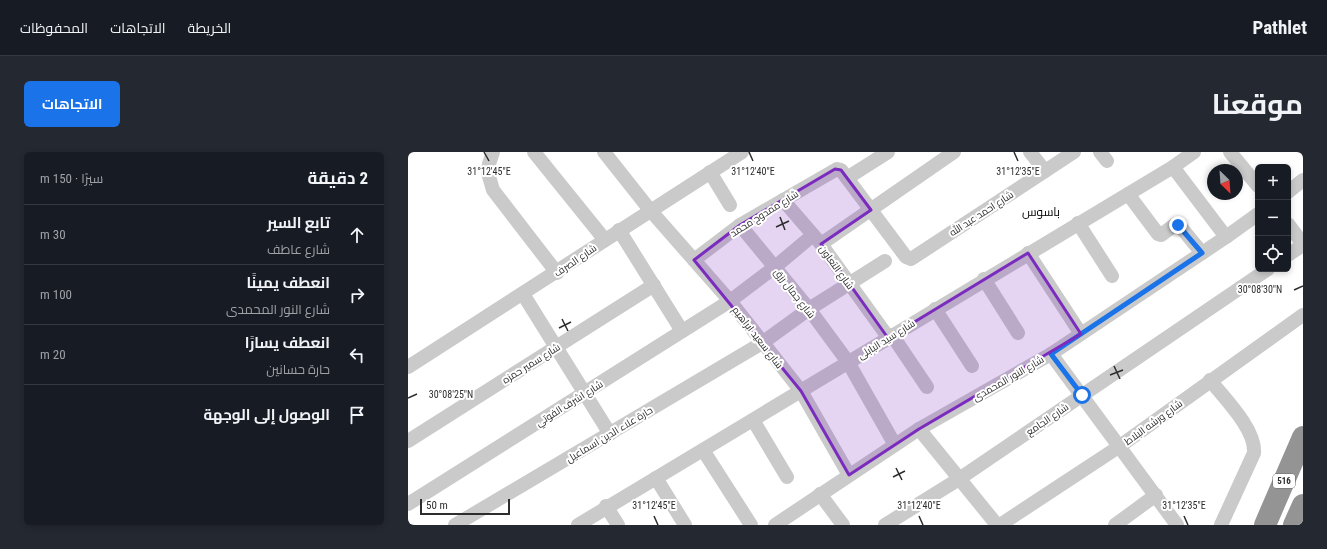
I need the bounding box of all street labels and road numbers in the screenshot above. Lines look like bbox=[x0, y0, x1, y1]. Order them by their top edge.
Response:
street label: شارع احمد عبد الله bbox=[946, 187, 1016, 239]
street label: شارع ممدوح محمد bbox=[728, 188, 801, 240]
street label: شارع الصرف bbox=[552, 242, 599, 279]
street label: شارع التعاون bbox=[816, 243, 856, 292]
street label: شارع جمال رزق bbox=[771, 266, 817, 321]
street label: شارع سعيد ابراهيم bbox=[728, 304, 785, 372]
street label: شارع سيد البابلى bbox=[856, 318, 917, 362]
street label: شارع سمير حمزه bbox=[500, 341, 563, 386]
street label: شارع النور المحمدى bbox=[971, 354, 1046, 404]
street label: شارع اشرف الفوتي bbox=[534, 378, 606, 430]
street label: شارع ورشه البلاط bbox=[1122, 398, 1185, 448]
street label: شارع الجامع bbox=[1024, 401, 1071, 438]
street label: حارة علاء الدين اسماعيل bbox=[564, 404, 655, 465]
road number: 516 bbox=[1273, 474, 1295, 488]

